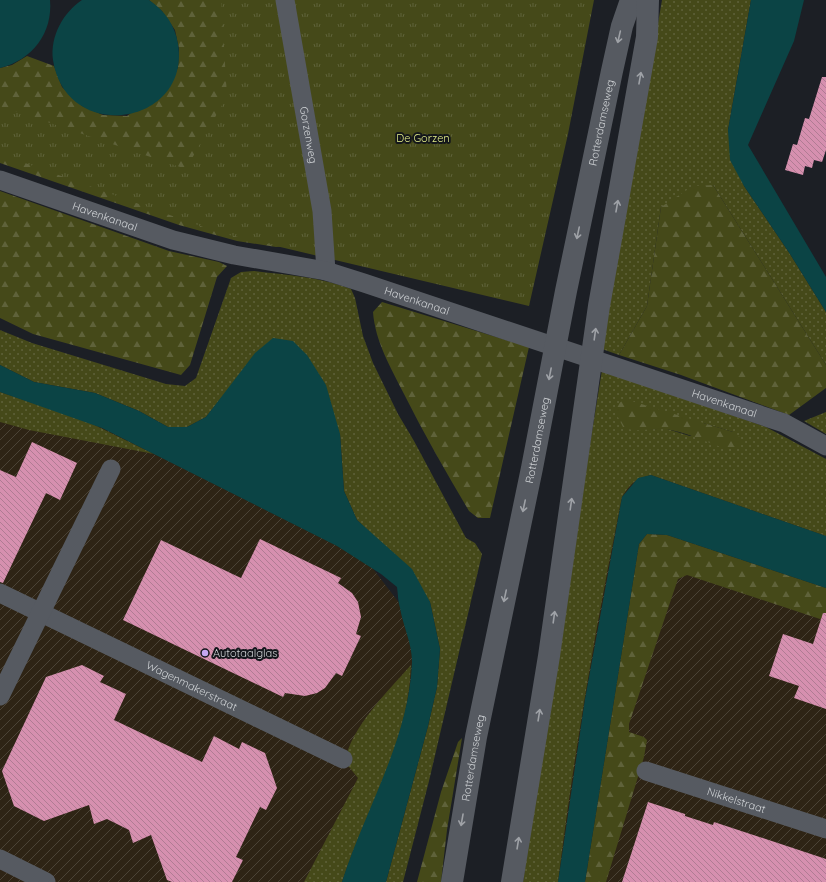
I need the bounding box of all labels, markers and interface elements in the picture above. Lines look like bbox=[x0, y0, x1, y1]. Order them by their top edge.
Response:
one-way arrow bbox=[615, 30, 623, 43]
one-way arrow bbox=[636, 72, 644, 85]
street label: Rotterdamseweg bbox=[585, 78, 617, 167]
street label: Gorzenweg bbox=[297, 105, 321, 165]
park label: De Gorzen bbox=[396, 131, 450, 145]
street label: Havenkanaal bbox=[71, 199, 139, 234]
one-way arrow bbox=[613, 200, 621, 213]
one-way arrow bbox=[574, 226, 582, 239]
street label: Havenkanaal bbox=[383, 283, 451, 318]
one-way arrow bbox=[591, 328, 599, 341]
one-way arrow bbox=[546, 367, 554, 380]
street label: Havenkanaal bbox=[690, 386, 759, 420]
street label: Rotterdamseweg bbox=[522, 396, 552, 485]
one-way arrow bbox=[567, 498, 575, 511]
one-way arrow bbox=[520, 499, 528, 512]
one-way arrow bbox=[501, 590, 509, 603]
one-way arrow bbox=[550, 611, 558, 624]
place label: Autotaalglas bbox=[213, 646, 277, 660]
marker: Autotaalglas bbox=[200, 648, 210, 658]
street label: Wagenmakerstraat bbox=[144, 658, 240, 714]
one-way arrow bbox=[535, 709, 543, 722]
street label: Rotterdamseweg bbox=[459, 713, 488, 802]
street label: Nikkelstraat bbox=[705, 784, 768, 816]
one-way arrow bbox=[458, 813, 466, 826]
one-way arrow bbox=[514, 837, 522, 850]

